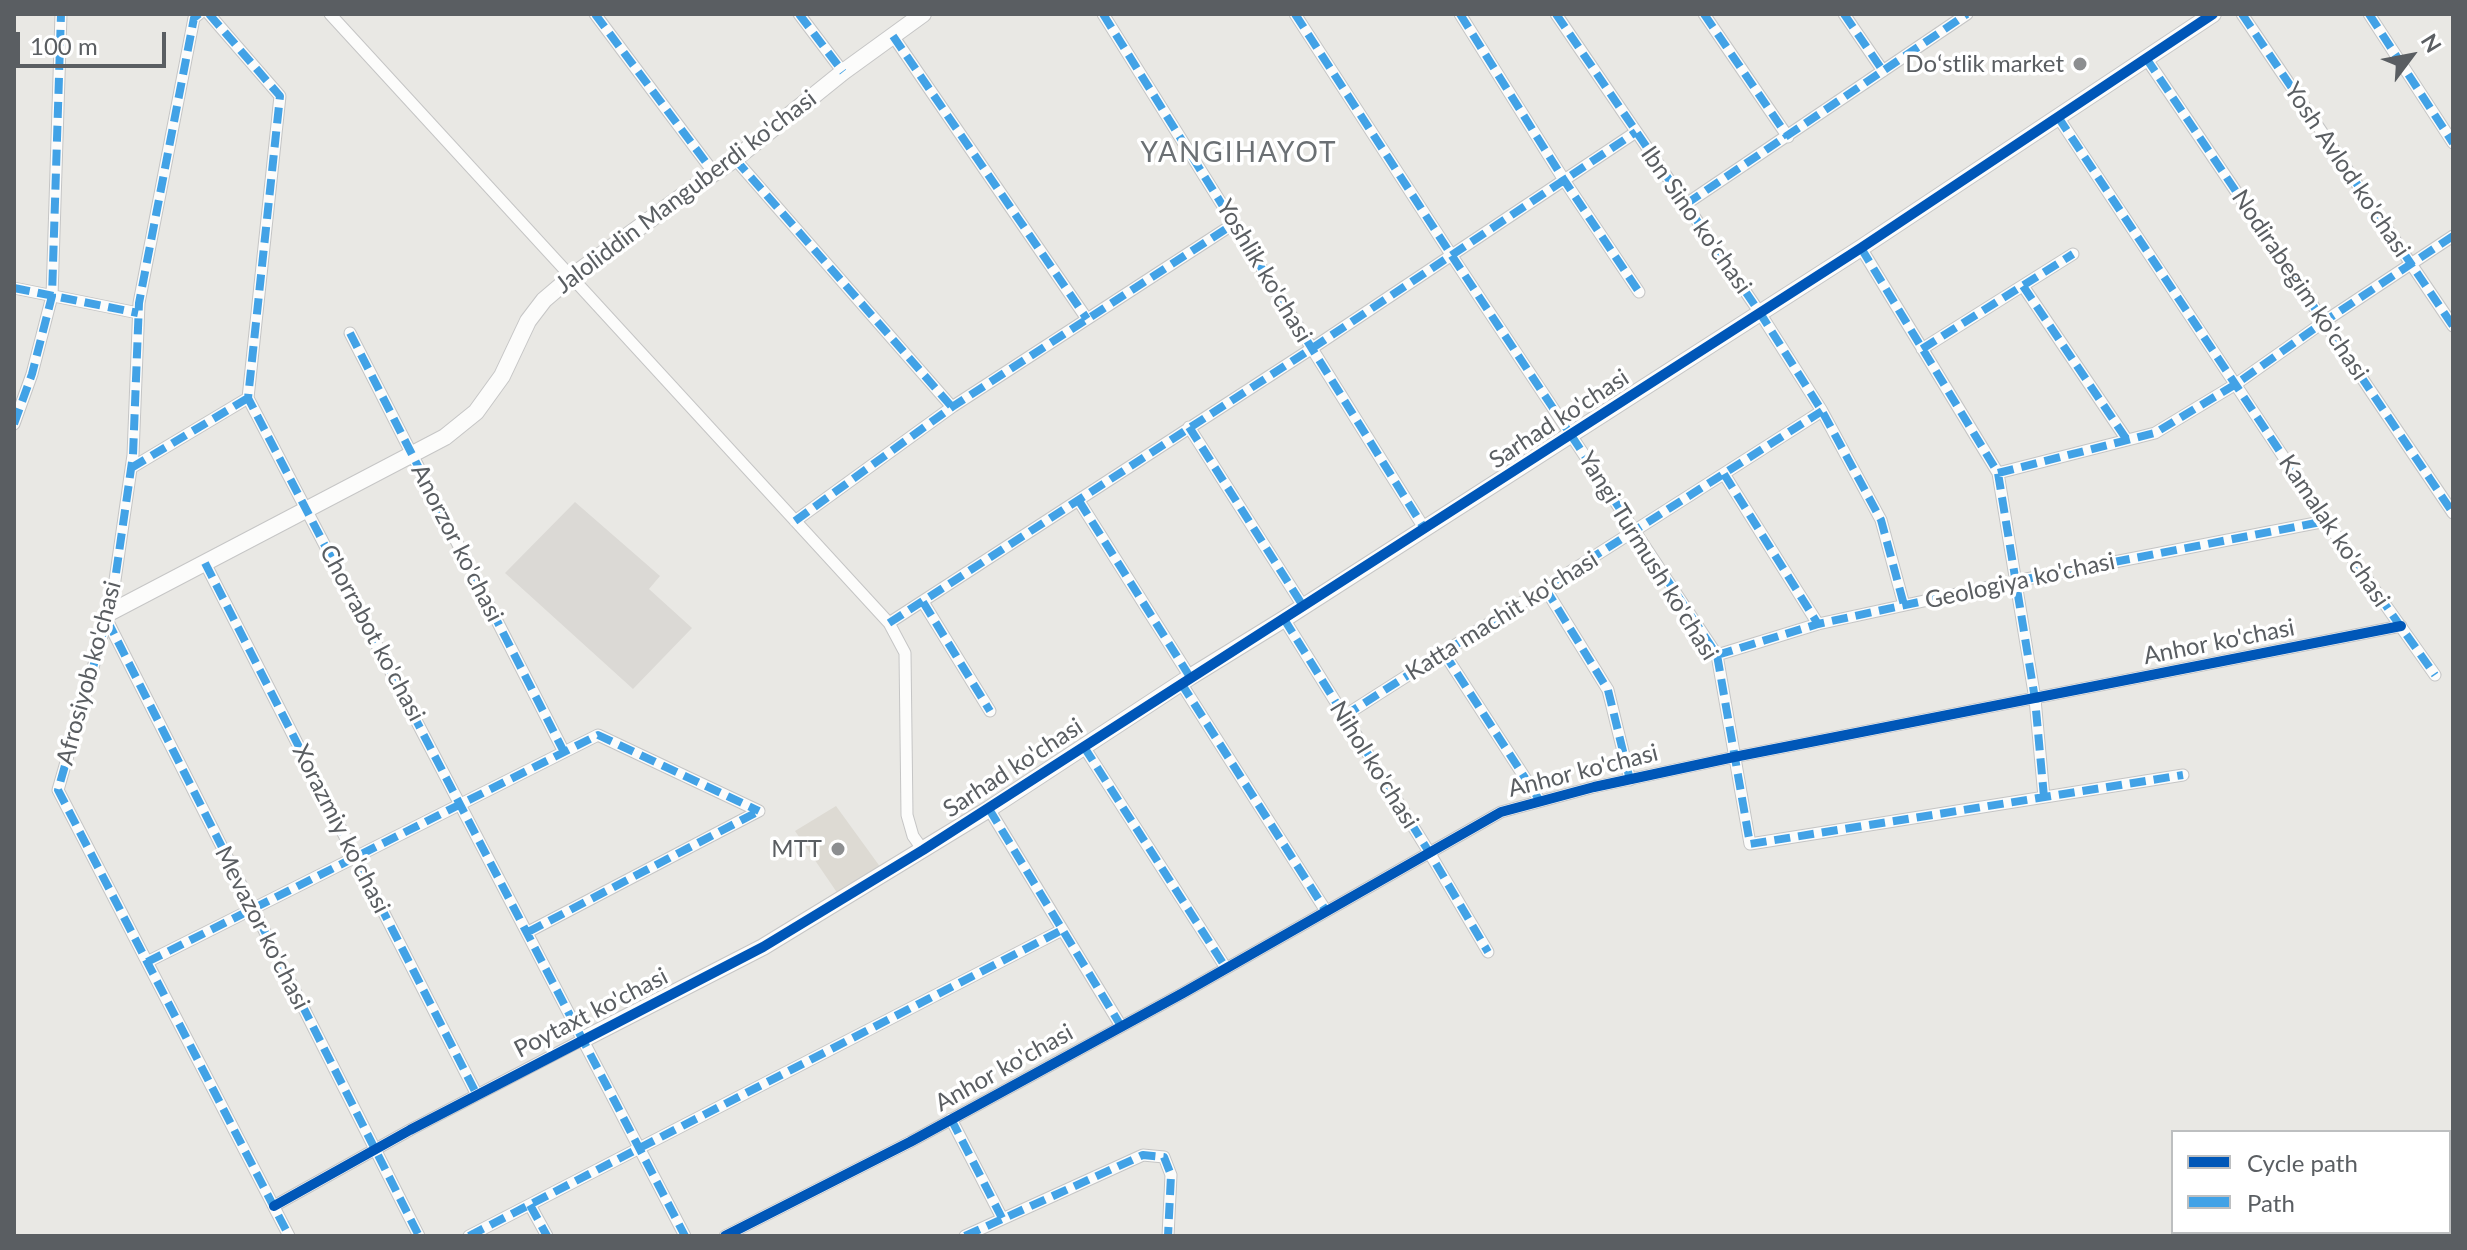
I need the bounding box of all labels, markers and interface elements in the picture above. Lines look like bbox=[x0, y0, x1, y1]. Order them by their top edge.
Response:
scale bar bbox=[20, 16, 170, 66]
north arrow bbox=[2371, 16, 2451, 96]
text: N bbox=[2416, 29, 2448, 57]
text: 100 m bbox=[30, 31, 98, 60]
place label: Doʻstlik market bbox=[1905, 50, 2064, 78]
marker: Doʻstlik market bbox=[2071, 55, 2089, 73]
street label: Yosh Avlod ko'chasi bbox=[2278, 77, 2416, 263]
street label: Jaloliddin Manguberdi ko'chasi bbox=[550, 84, 822, 300]
district label: YANGIHAYOT bbox=[1141, 136, 1337, 170]
street label: Ibn Sino ko'chasi bbox=[1635, 141, 1757, 299]
street label: Nodirabegim ko'chasi bbox=[2226, 184, 2374, 386]
street label: Yoshlik ko'chasi bbox=[1210, 194, 1318, 348]
street label: Sarhad ko'chasi bbox=[1484, 363, 1634, 475]
street label: Yangi Turmush ko'chasi bbox=[1572, 446, 1724, 666]
street label: Kamalak ko'chasi bbox=[2272, 449, 2396, 613]
street label: Anorzor ko'chasi bbox=[405, 459, 509, 627]
street label: Chorrabot ko'chasi bbox=[313, 540, 431, 726]
street label: Katta machit ko'chasi bbox=[1401, 545, 1603, 687]
street label: Geologiya ko'chasi bbox=[1922, 547, 2118, 615]
street label: Afrosiyob ko'chasi bbox=[51, 578, 127, 768]
street label: Anhor ko'chasi bbox=[2141, 613, 2297, 671]
street label: Nihol ko'chasi bbox=[1323, 696, 1425, 834]
street label: Sarhad ko'chasi bbox=[938, 712, 1088, 824]
street label: Anhor ko'chasi bbox=[1505, 738, 1661, 804]
street label: Xorazmiy ko'chasi bbox=[286, 740, 396, 918]
place label: MTT bbox=[771, 835, 822, 863]
marker: MTT bbox=[829, 840, 847, 858]
street label: Mevazor ko'chasi bbox=[208, 842, 316, 1014]
street label: Poytaxt ko'chasi bbox=[509, 962, 673, 1064]
street label: Anhor ko'chasi bbox=[930, 1018, 1078, 1118]
legend bbox=[2171, 1130, 2451, 1234]
text: Cycle path bbox=[2247, 1148, 2358, 1177]
text: Path bbox=[2247, 1188, 2295, 1217]

